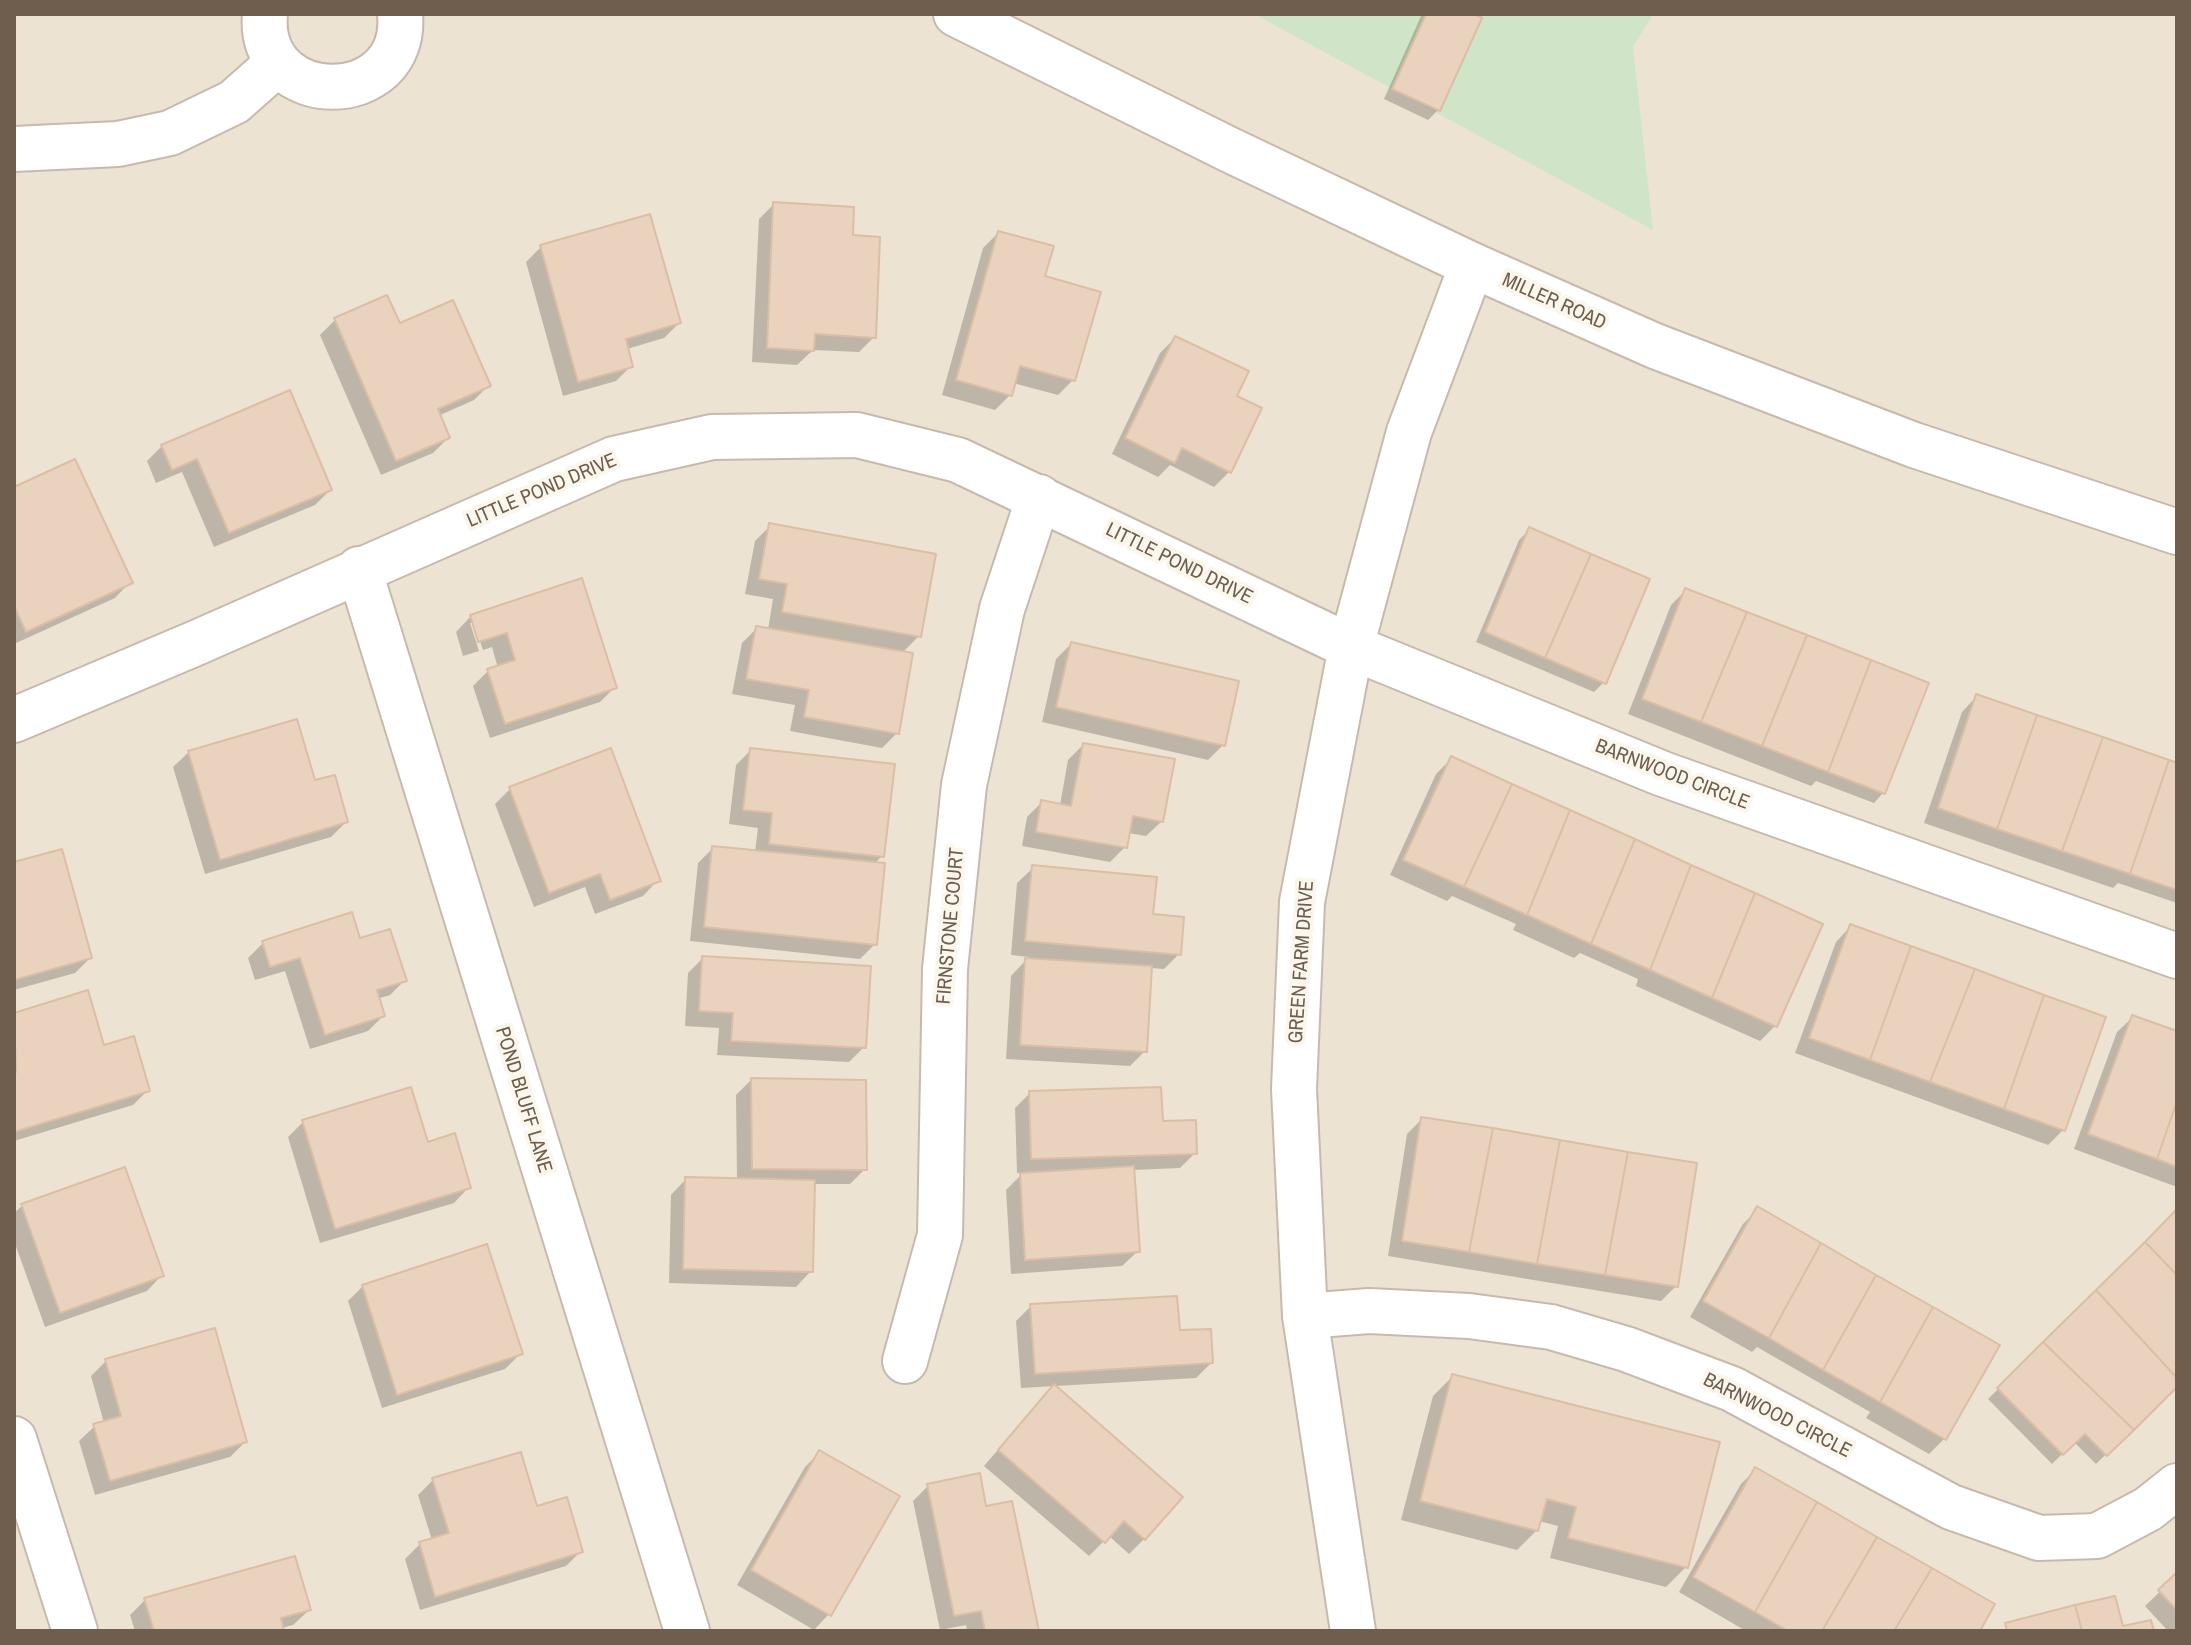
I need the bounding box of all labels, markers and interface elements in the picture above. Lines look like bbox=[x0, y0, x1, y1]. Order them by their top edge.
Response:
street label: MILLER ROAD bbox=[1498, 268, 1610, 336]
street label: LITTLE POND DRIVE bbox=[463, 449, 621, 533]
street label: LITTLE POND DRIVE bbox=[1102, 518, 1256, 610]
street label: BARNWOOD CIRCLE bbox=[1592, 735, 1752, 815]
street label: FIRNSTONE COURT bbox=[932, 847, 970, 1005]
street label: GREEN FARM DRIVE bbox=[1284, 880, 1320, 1044]
street label: POND BLUFF LANE bbox=[489, 1024, 557, 1176]
street label: BARNWOOD CIRCLE bbox=[1699, 1368, 1855, 1464]

